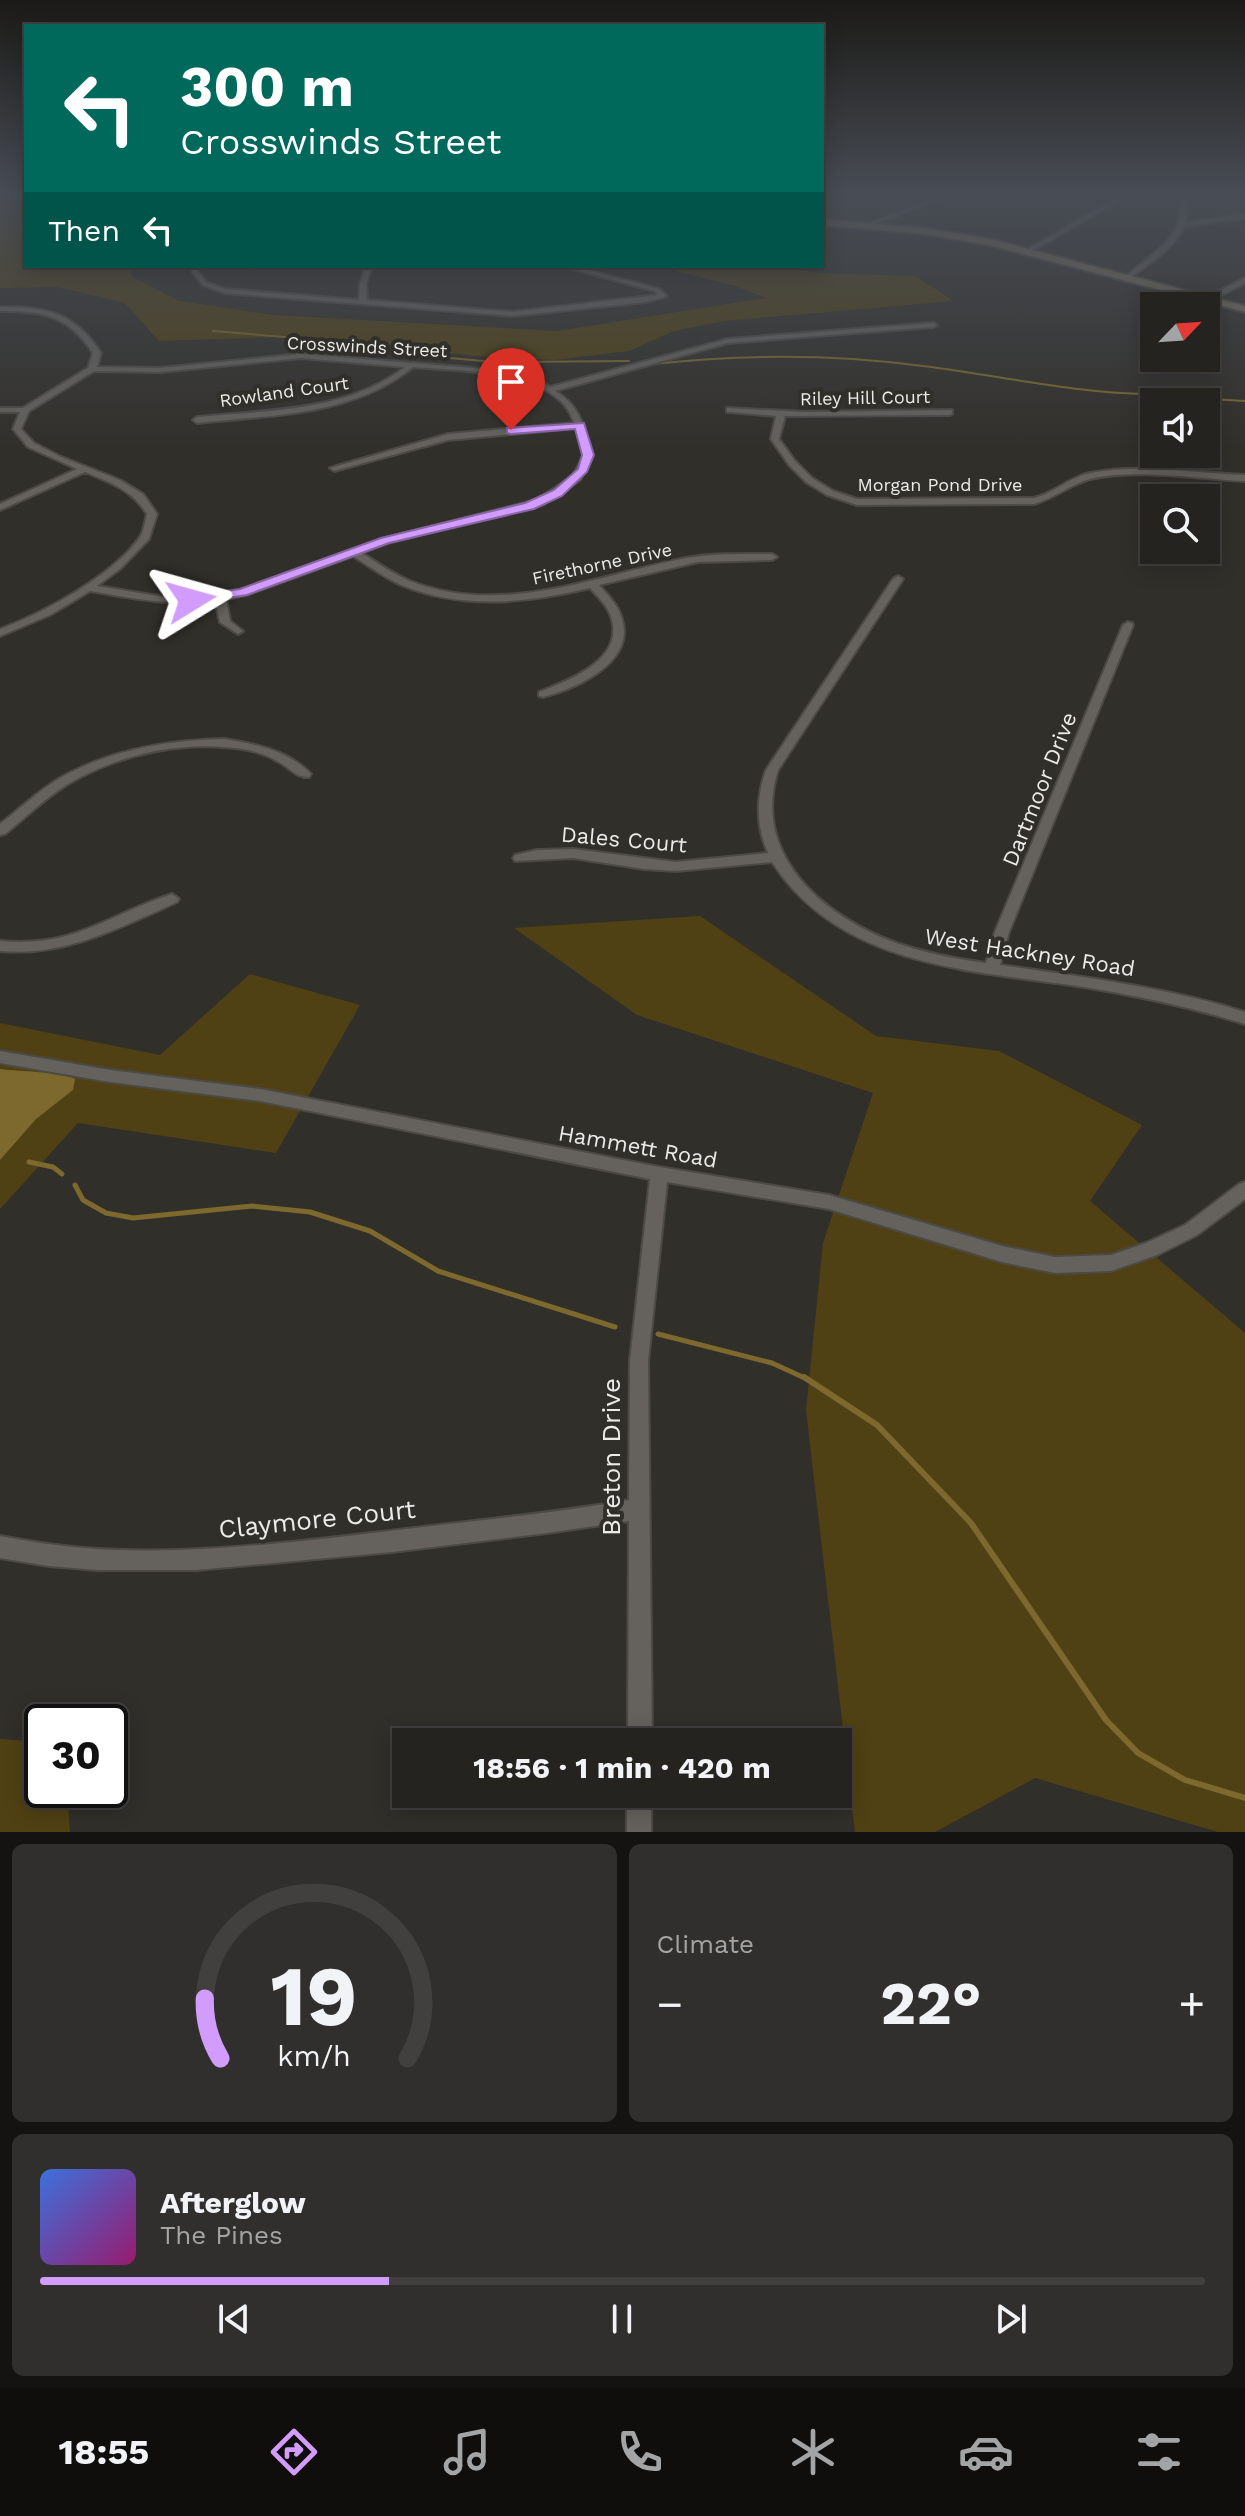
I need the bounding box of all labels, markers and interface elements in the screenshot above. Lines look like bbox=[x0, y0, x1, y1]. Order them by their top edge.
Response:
text: 300 m bbox=[180, 54, 354, 120]
icon: left bbox=[48, 56, 152, 160]
text: Crosswinds Street bbox=[180, 121, 501, 163]
icon: left bbox=[136, 208, 180, 252]
text: Then bbox=[48, 213, 120, 248]
north arrow bbox=[1140, 292, 1220, 372]
map controls bbox=[1140, 292, 1220, 564]
street label: Crosswinds Street bbox=[286, 332, 448, 361]
pin bbox=[477, 348, 545, 430]
icon: arrive bbox=[489, 360, 533, 404]
street label: Rowland Court bbox=[218, 372, 350, 411]
street label: Riley Hill Court bbox=[800, 386, 931, 409]
button: sound bbox=[1140, 388, 1220, 468]
street label: Morgan Pond Drive bbox=[858, 474, 1022, 495]
button: search bbox=[1140, 484, 1220, 564]
street label: Firethorne Drive bbox=[530, 538, 674, 589]
position arrow bbox=[149, 558, 233, 642]
street label: Dartmoor Drive bbox=[997, 709, 1082, 870]
street label: Dales Court bbox=[560, 822, 688, 857]
street label: West Hackney Road bbox=[923, 924, 1137, 981]
street label: Hammett Road bbox=[556, 1120, 719, 1173]
street label: Breton Drive bbox=[596, 1378, 626, 1536]
street label: Claymore Court bbox=[217, 1494, 417, 1544]
speed limit sign: 30 bbox=[24, 1704, 128, 1808]
text: 18:56 · 1 min · 420 m bbox=[473, 1750, 771, 1785]
text: Climate bbox=[657, 1929, 754, 1959]
text: 19 bbox=[271, 1948, 358, 2045]
text: 22° bbox=[880, 1968, 981, 2039]
text: − bbox=[657, 1978, 683, 2030]
text: + bbox=[1178, 1978, 1205, 2030]
text: km/h bbox=[277, 2039, 351, 2073]
text: Afterglow bbox=[160, 2185, 306, 2220]
text: The Pines bbox=[160, 2220, 283, 2250]
icon: previous bbox=[212, 2297, 256, 2341]
icon: pause bbox=[600, 2297, 644, 2341]
icon: next bbox=[989, 2297, 1033, 2341]
icon: directions bbox=[266, 2424, 322, 2480]
icon: music bbox=[439, 2424, 495, 2480]
icon: phone bbox=[612, 2424, 668, 2480]
icon: climate bbox=[785, 2424, 841, 2480]
icon: car bbox=[958, 2424, 1014, 2480]
icon: filters bbox=[1131, 2424, 1187, 2480]
text: 18:55 bbox=[58, 2431, 149, 2473]

